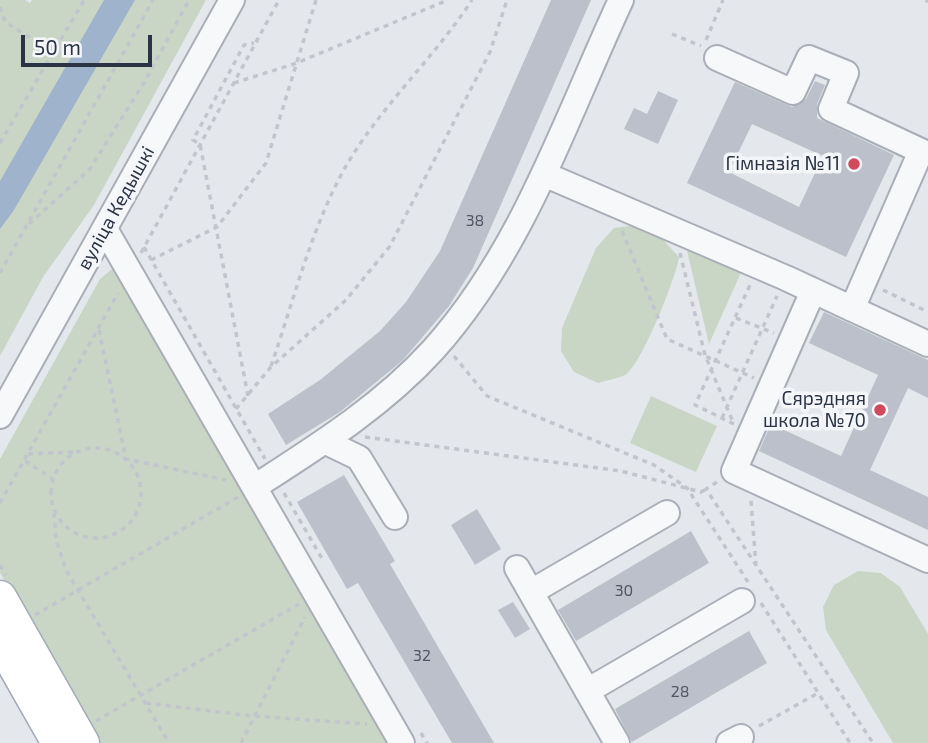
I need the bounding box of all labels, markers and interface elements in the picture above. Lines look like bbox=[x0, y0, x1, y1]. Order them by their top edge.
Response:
scale bar bbox=[24, 21, 156, 65]
text: 50 m bbox=[34, 34, 81, 59]
street label: вуліца Кедышкі bbox=[73, 142, 159, 274]
place label: Гімназія №11 bbox=[725, 153, 840, 175]
marker: Гімназія №11 bbox=[846, 156, 862, 172]
house number: 38 bbox=[466, 211, 484, 231]
place label: Сярэдняя школа №70 bbox=[763, 388, 866, 432]
marker: Сярэдняя школа №70 bbox=[872, 402, 888, 418]
house number: 30 bbox=[615, 581, 633, 601]
house number: 32 bbox=[413, 646, 431, 666]
house number: 28 bbox=[671, 682, 689, 702]

